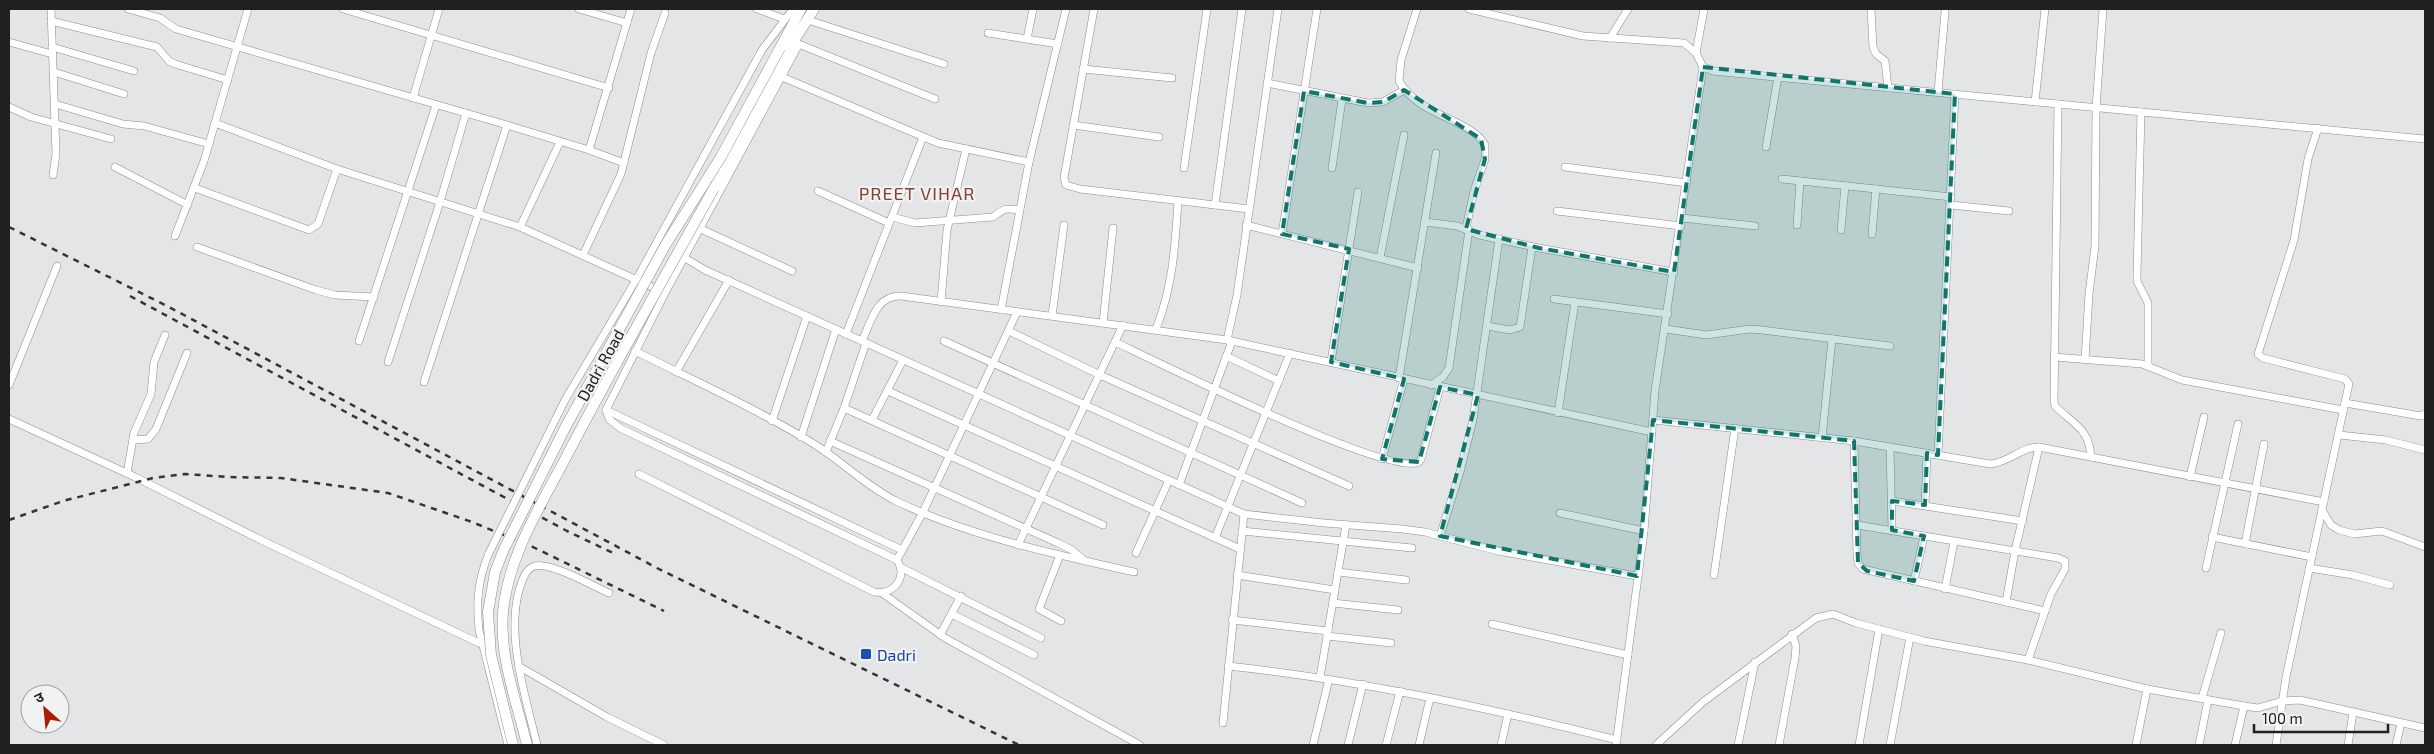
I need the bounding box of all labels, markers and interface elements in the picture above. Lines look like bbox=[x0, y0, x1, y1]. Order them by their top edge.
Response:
district label: PREET VIHAR bbox=[859, 182, 975, 204]
street label: Dadri Road bbox=[572, 326, 628, 404]
place label: Dadri bbox=[877, 645, 916, 664]
marker: Dadri bbox=[859, 647, 873, 661]
north arrow bbox=[20, 684, 70, 734]
text: उ bbox=[31, 687, 47, 706]
scale bar bbox=[2254, 702, 2388, 734]
text: 100 m bbox=[2262, 709, 2303, 727]

